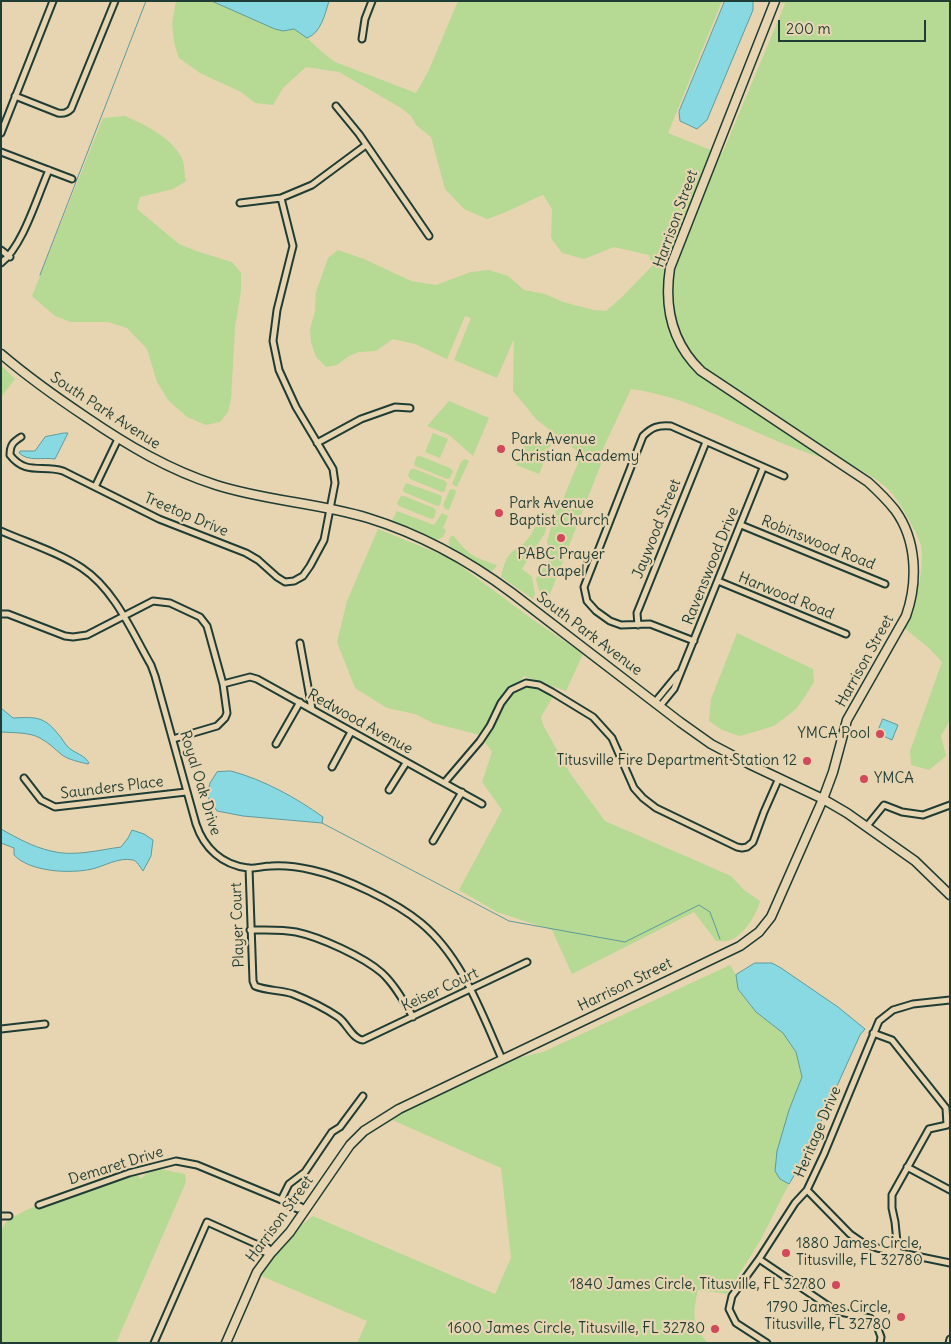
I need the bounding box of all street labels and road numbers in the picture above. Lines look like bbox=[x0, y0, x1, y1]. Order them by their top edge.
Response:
street label: Harrison Street bbox=[650, 168, 702, 270]
street label: South Park Avenue bbox=[47, 369, 163, 453]
street label: Jaywood Street bbox=[629, 477, 685, 581]
street label: Treetop Drive bbox=[141, 489, 231, 541]
street label: Ravenswood Drive bbox=[679, 504, 743, 628]
street label: Robinswood Road bbox=[758, 512, 878, 574]
street label: Harwood Road bbox=[735, 569, 837, 623]
street label: South Park Avenue bbox=[533, 588, 645, 680]
street label: Harrison Street bbox=[832, 612, 898, 710]
street label: Redwood Avenue bbox=[304, 686, 416, 758]
street label: Royal Oak Drive bbox=[175, 728, 225, 838]
street label: Saunders Place bbox=[59, 773, 165, 803]
street label: Player Court bbox=[228, 882, 248, 968]
street label: Harrison Street bbox=[575, 954, 675, 1016]
street label: Keiser Court bbox=[399, 964, 481, 1016]
street label: Heritage Drive bbox=[791, 1084, 845, 1180]
street label: Demaret Drive bbox=[66, 1143, 166, 1189]
street label: Harrison Street bbox=[243, 1172, 317, 1266]

